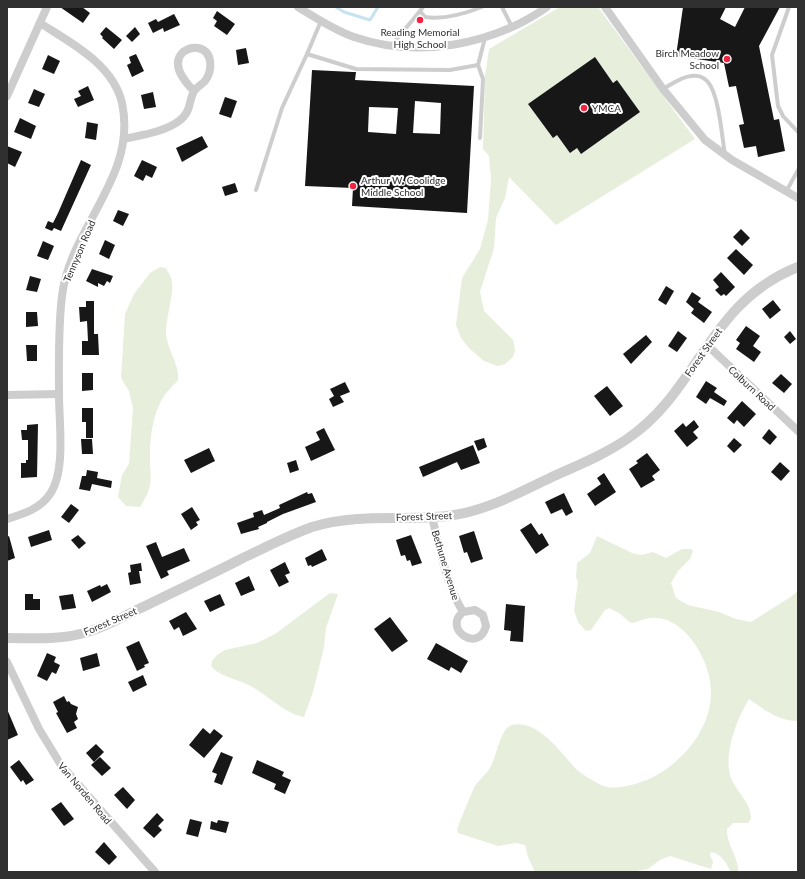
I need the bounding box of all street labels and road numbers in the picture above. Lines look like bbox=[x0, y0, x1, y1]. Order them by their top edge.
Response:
street label: Tennyson Road bbox=[61, 218, 97, 284]
street label: Forest Street bbox=[682, 325, 724, 379]
street label: Colburn Road bbox=[726, 363, 778, 413]
street label: Forest Street bbox=[396, 509, 453, 523]
street label: Bethune Avenue bbox=[430, 529, 462, 601]
street label: Forest Street bbox=[82, 604, 139, 638]
street label: Van Norden Road bbox=[56, 760, 114, 826]

